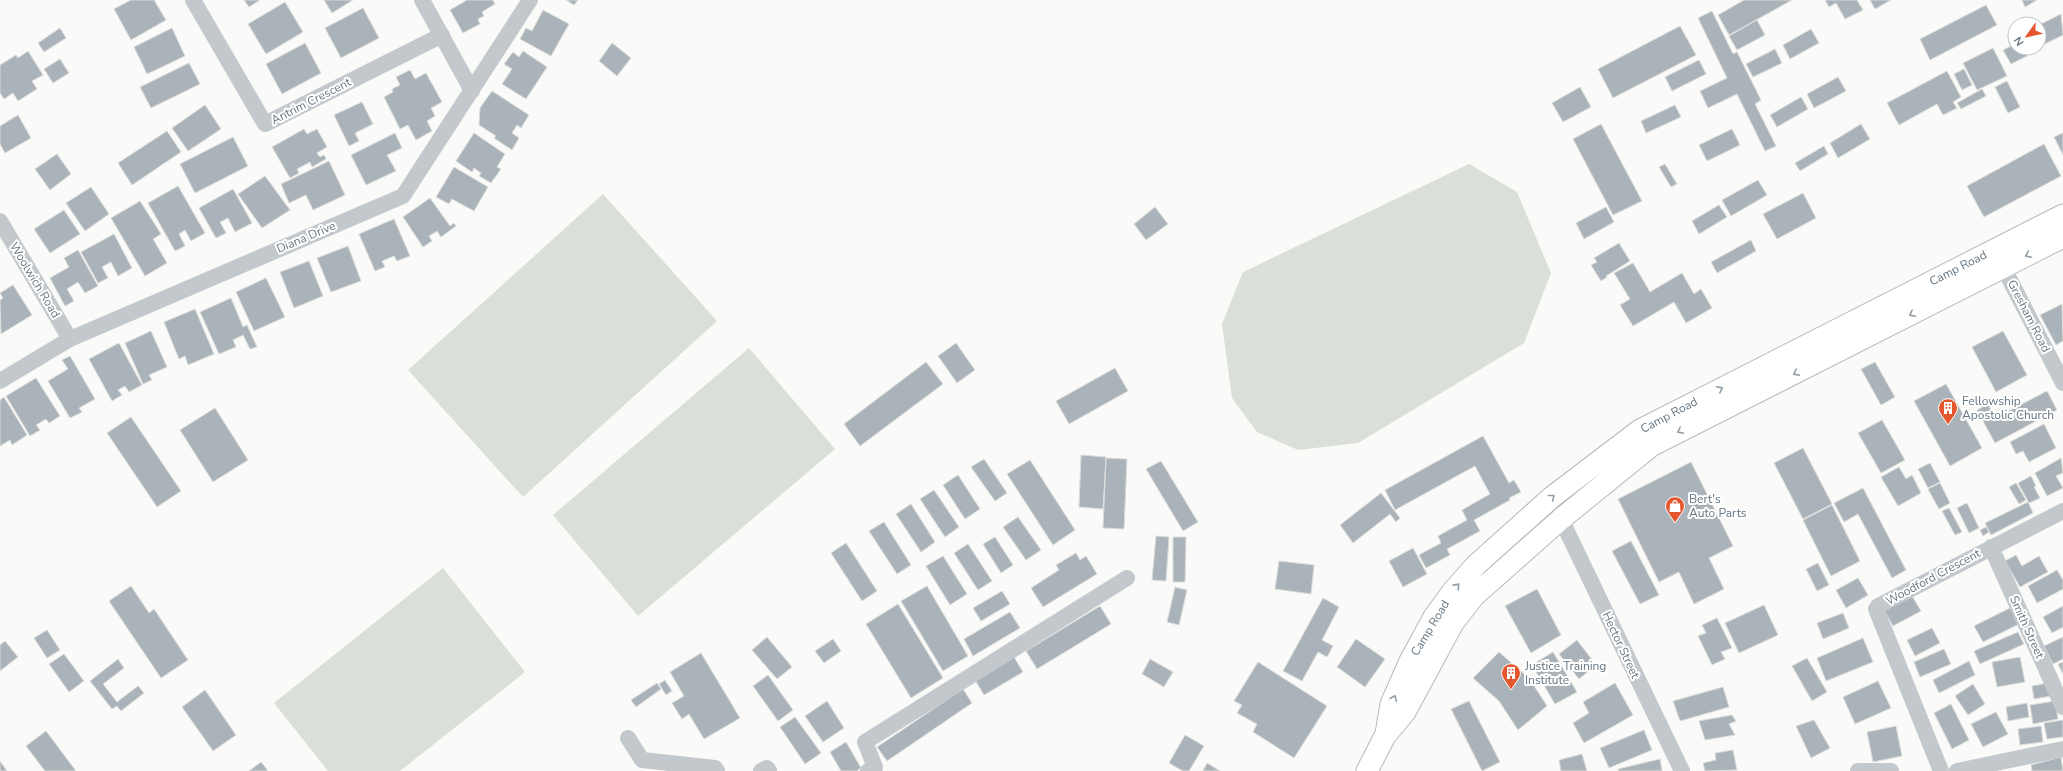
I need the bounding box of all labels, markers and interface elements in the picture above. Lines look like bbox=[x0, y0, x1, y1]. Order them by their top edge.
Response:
north arrow bbox=[2007, 16, 2047, 56]
text: N bbox=[2011, 34, 2028, 49]
street label: Antrim Crescent bbox=[268, 74, 354, 128]
street label: Diana Drive bbox=[274, 217, 338, 257]
street label: Woolwich Road bbox=[6, 239, 64, 321]
street label: Camp Road bbox=[1927, 247, 1989, 289]
one-way arrow bbox=[2025, 250, 2033, 258]
street label: Gresham Road bbox=[2004, 277, 2054, 355]
one-way arrow bbox=[1909, 309, 1917, 317]
one-way arrow bbox=[1793, 368, 1801, 375]
one-way arrow bbox=[1715, 386, 1723, 394]
street label: Camp Road bbox=[1638, 393, 1700, 437]
place label: Fellowship Apostolic Church bbox=[1962, 393, 2054, 423]
building icon: Fellowship Apostolic Church bbox=[1937, 397, 1959, 425]
one-way arrow bbox=[1677, 426, 1685, 434]
place label: Bert's Auto Parts bbox=[1689, 491, 1747, 521]
one-way arrow bbox=[1548, 495, 1555, 502]
shop icon: Bert's Auto Parts bbox=[1664, 495, 1686, 523]
street label: Woodford Crescent bbox=[1883, 545, 1984, 609]
one-way arrow bbox=[1453, 583, 1460, 590]
street label: Smith Street bbox=[2006, 593, 2048, 662]
street label: Camp Road bbox=[1407, 597, 1453, 659]
street label: Hector Street bbox=[1599, 609, 1644, 682]
place label: Justice Training Institute bbox=[1524, 658, 1606, 688]
building icon: Justice Training Institute bbox=[1500, 662, 1522, 690]
one-way arrow bbox=[1389, 695, 1397, 702]

